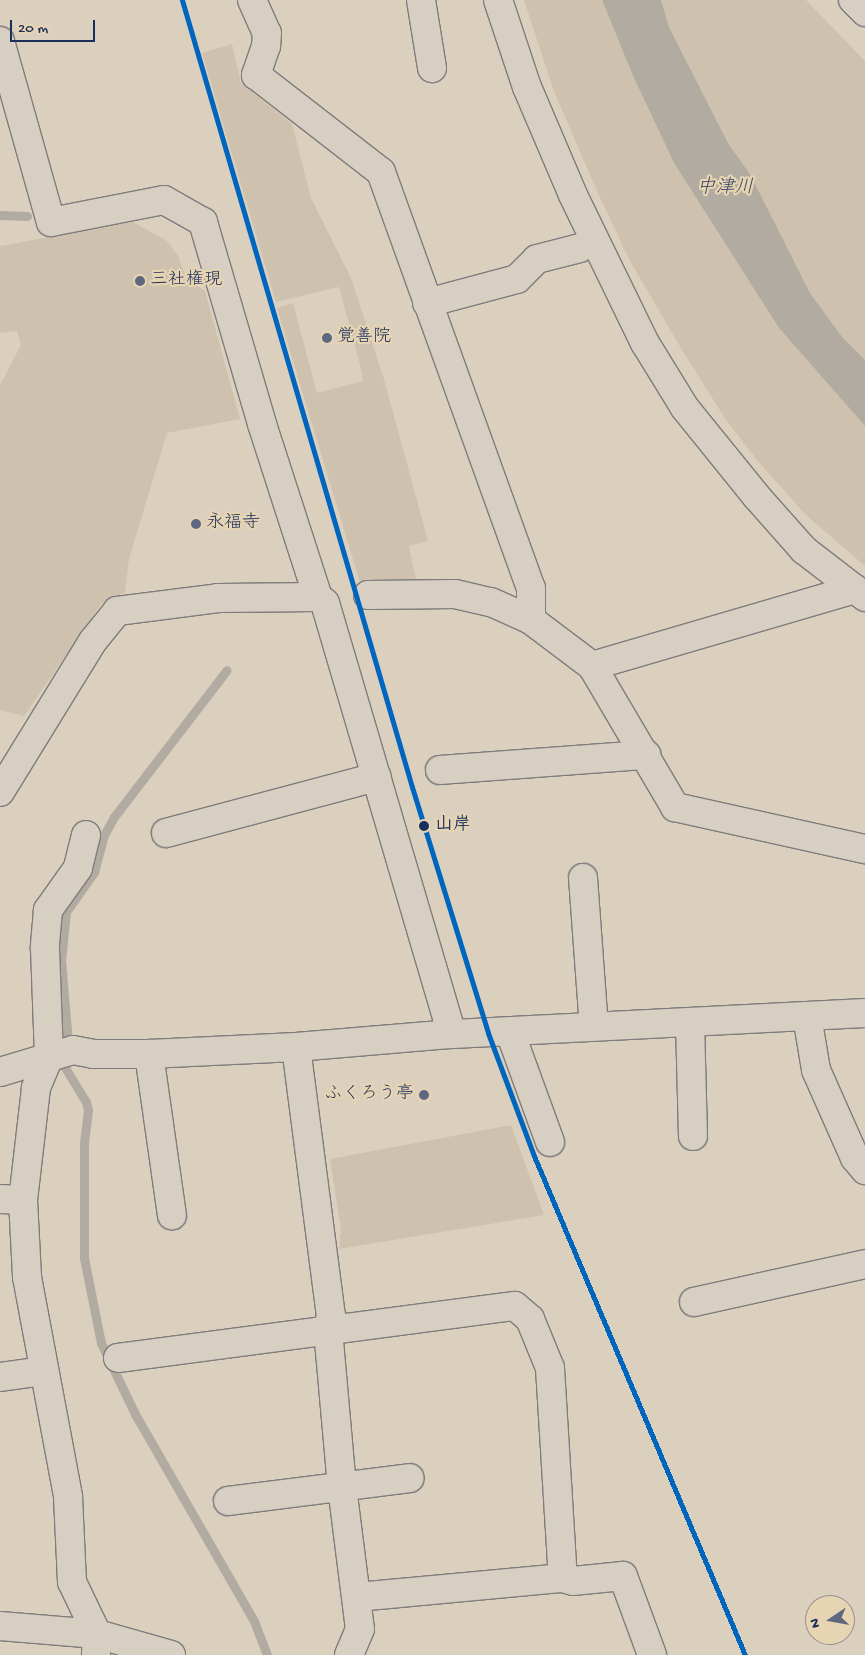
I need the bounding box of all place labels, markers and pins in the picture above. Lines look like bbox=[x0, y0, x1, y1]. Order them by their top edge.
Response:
place label: 三社権現 bbox=[150, 270, 222, 292]
marker: 三社権現 bbox=[134, 275, 146, 287]
place label: 覚善院 bbox=[337, 327, 391, 349]
marker: 覚善院 bbox=[321, 332, 333, 344]
place label: 永福寺 bbox=[206, 513, 260, 535]
marker: 永福寺 bbox=[190, 518, 202, 530]
place label: 山岸 bbox=[435, 815, 471, 837]
marker: 山岸 bbox=[417, 819, 431, 833]
place label: ふくろう亭 bbox=[324, 1084, 414, 1106]
marker: ふくろう亭 bbox=[418, 1089, 430, 1101]

